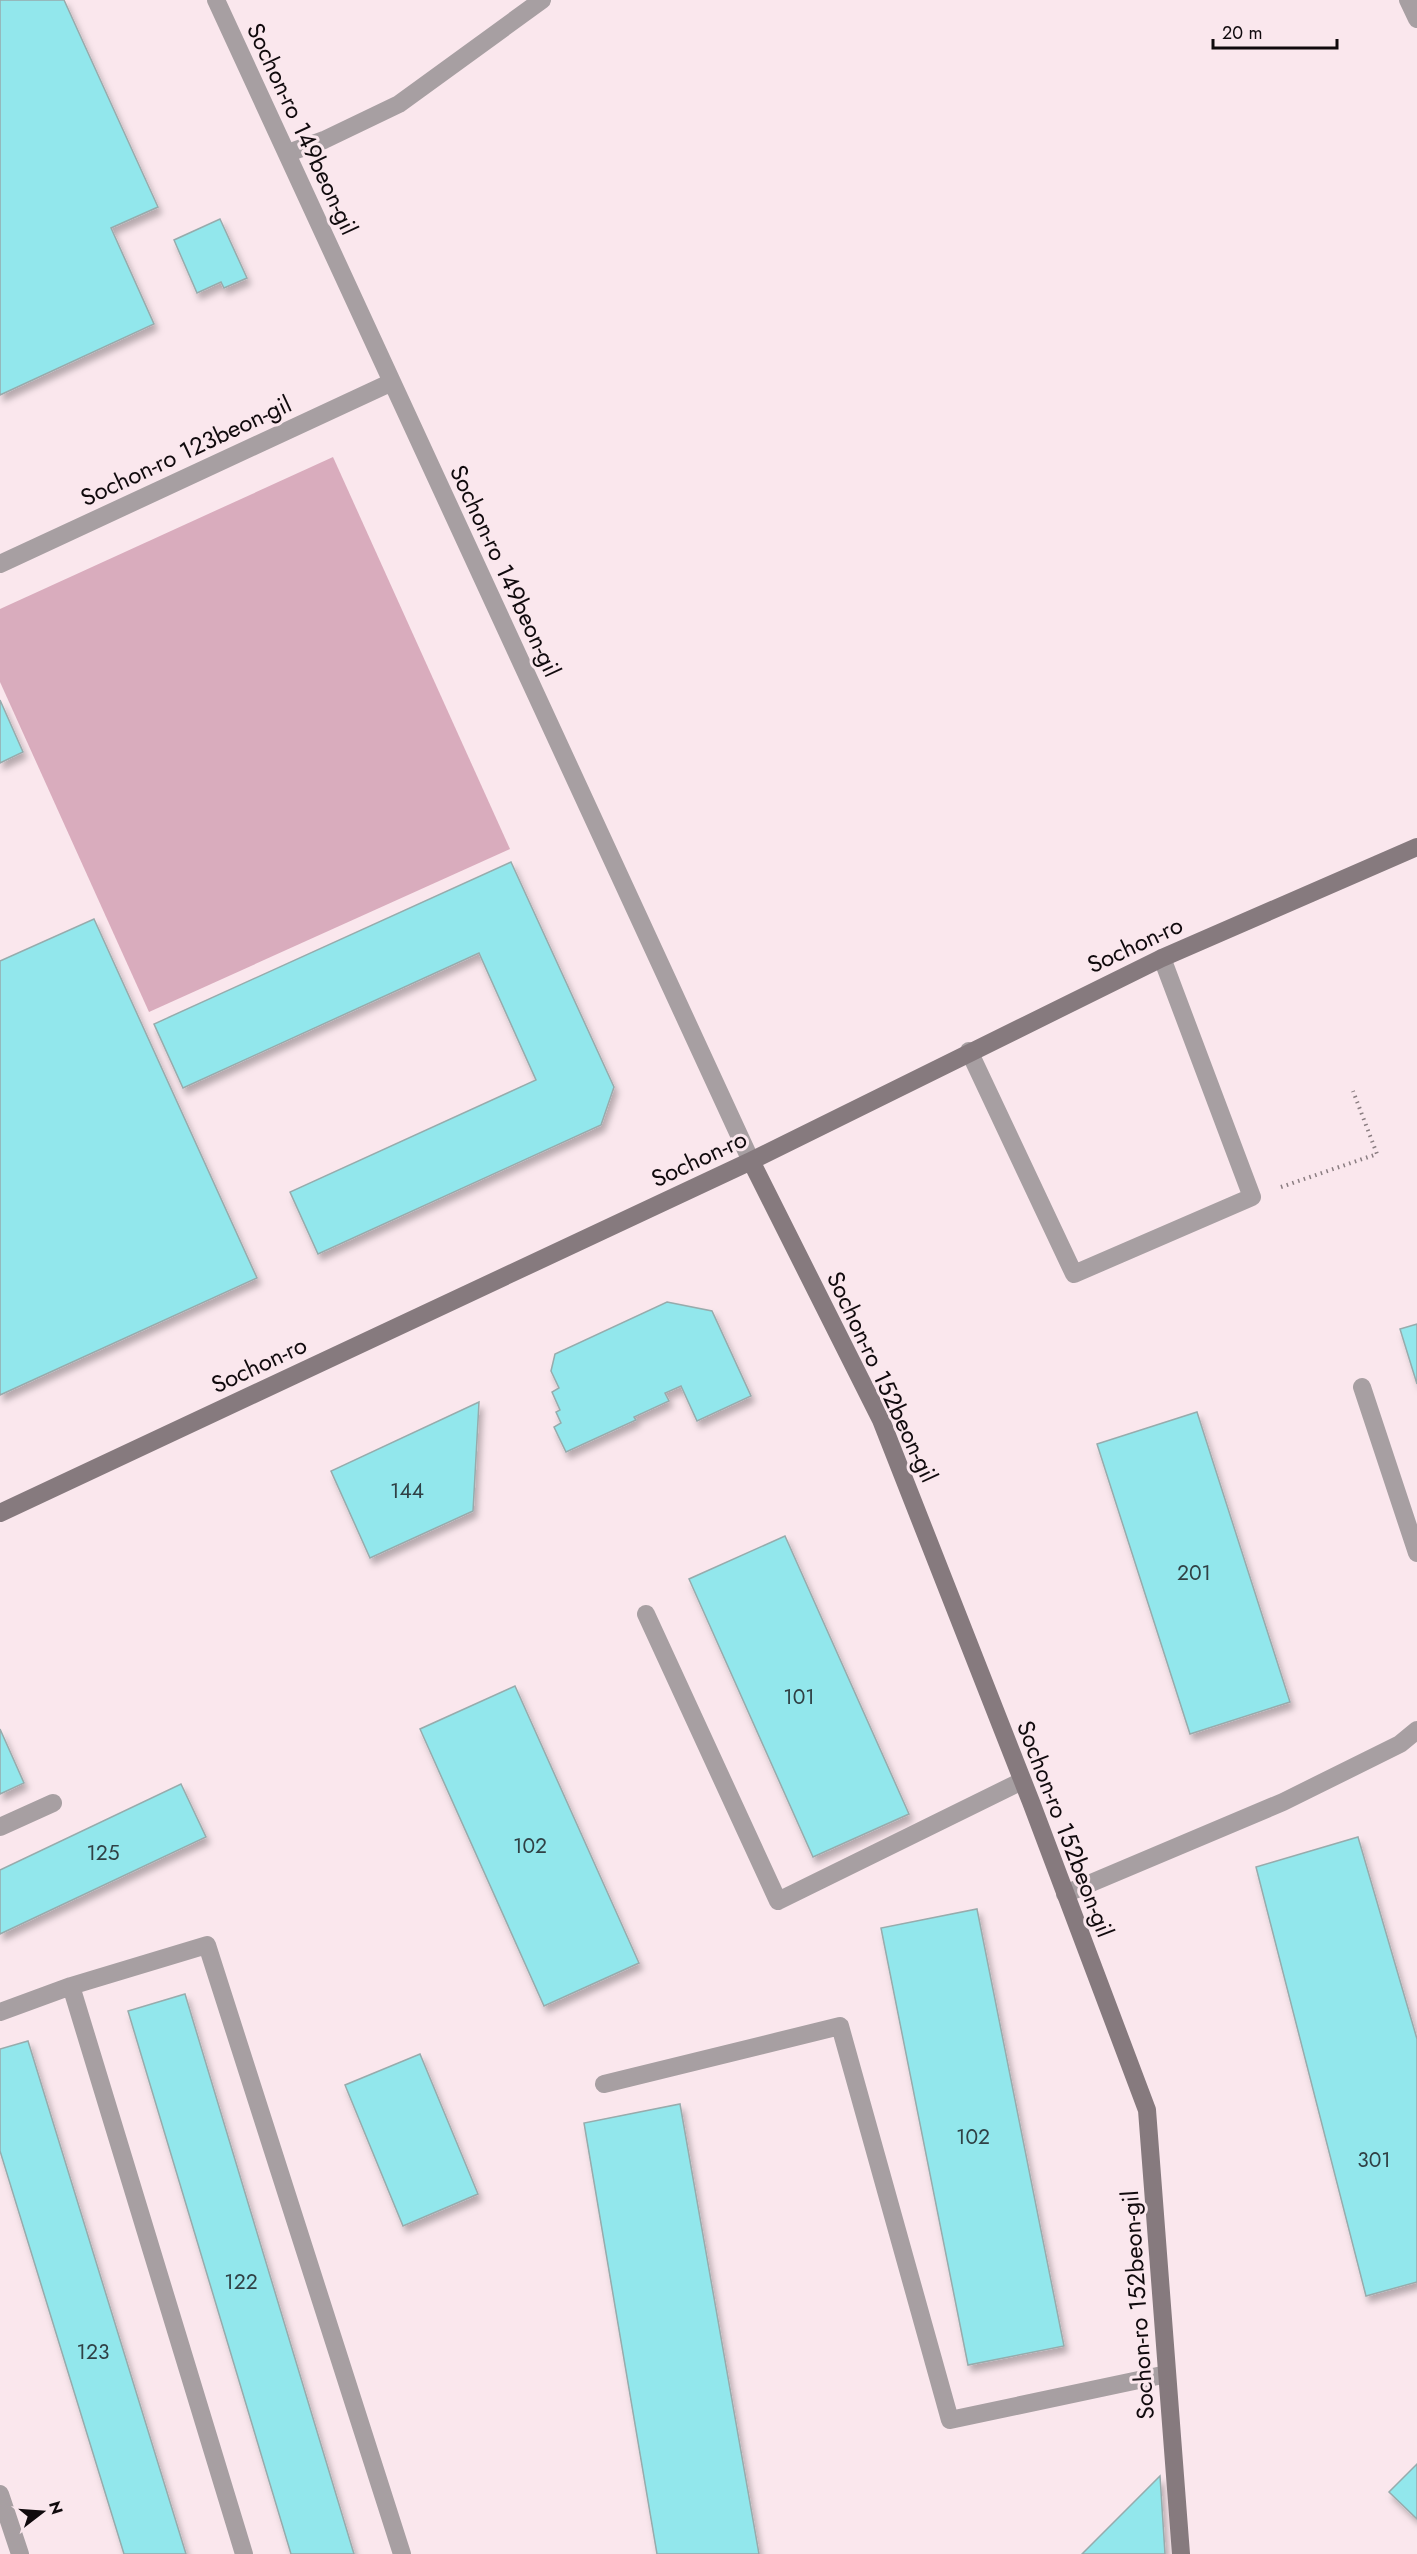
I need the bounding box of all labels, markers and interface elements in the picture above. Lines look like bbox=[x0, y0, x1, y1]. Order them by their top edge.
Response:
scale bar bbox=[1213, 12, 1338, 50]
street label: Sochon-ro 149beon-gil bbox=[238, 17, 367, 240]
text: 20 m bbox=[1222, 20, 1262, 46]
street label: Sochon-ro 123beon-gil bbox=[75, 386, 297, 515]
street label: Sochon-ro 149beon-gil bbox=[441, 459, 570, 682]
street label: Sochon-ro bbox=[1081, 907, 1188, 982]
street label: Sochon-ro bbox=[645, 1121, 752, 1196]
street label: Sochon-ro 152beon-gil bbox=[818, 1265, 947, 1488]
street label: Sochon-ro bbox=[205, 1327, 312, 1402]
house number: 144 bbox=[390, 1476, 424, 1506]
house number: 201 bbox=[1177, 1558, 1211, 1588]
house number: 101 bbox=[783, 1682, 815, 1712]
street label: Sochon-ro 152beon-gil bbox=[1008, 1715, 1123, 1942]
house number: 102 bbox=[513, 1831, 547, 1861]
house number: 125 bbox=[86, 1838, 120, 1868]
house number: 102 bbox=[956, 2122, 990, 2152]
house number: 301 bbox=[1357, 2145, 1391, 2175]
street label: Sochon-ro 152beon-gil bbox=[1112, 2189, 1163, 2421]
house number: 122 bbox=[224, 2267, 258, 2297]
house number: 123 bbox=[77, 2337, 109, 2367]
north arrow bbox=[12, 2482, 72, 2542]
text: N bbox=[43, 2498, 69, 2517]

